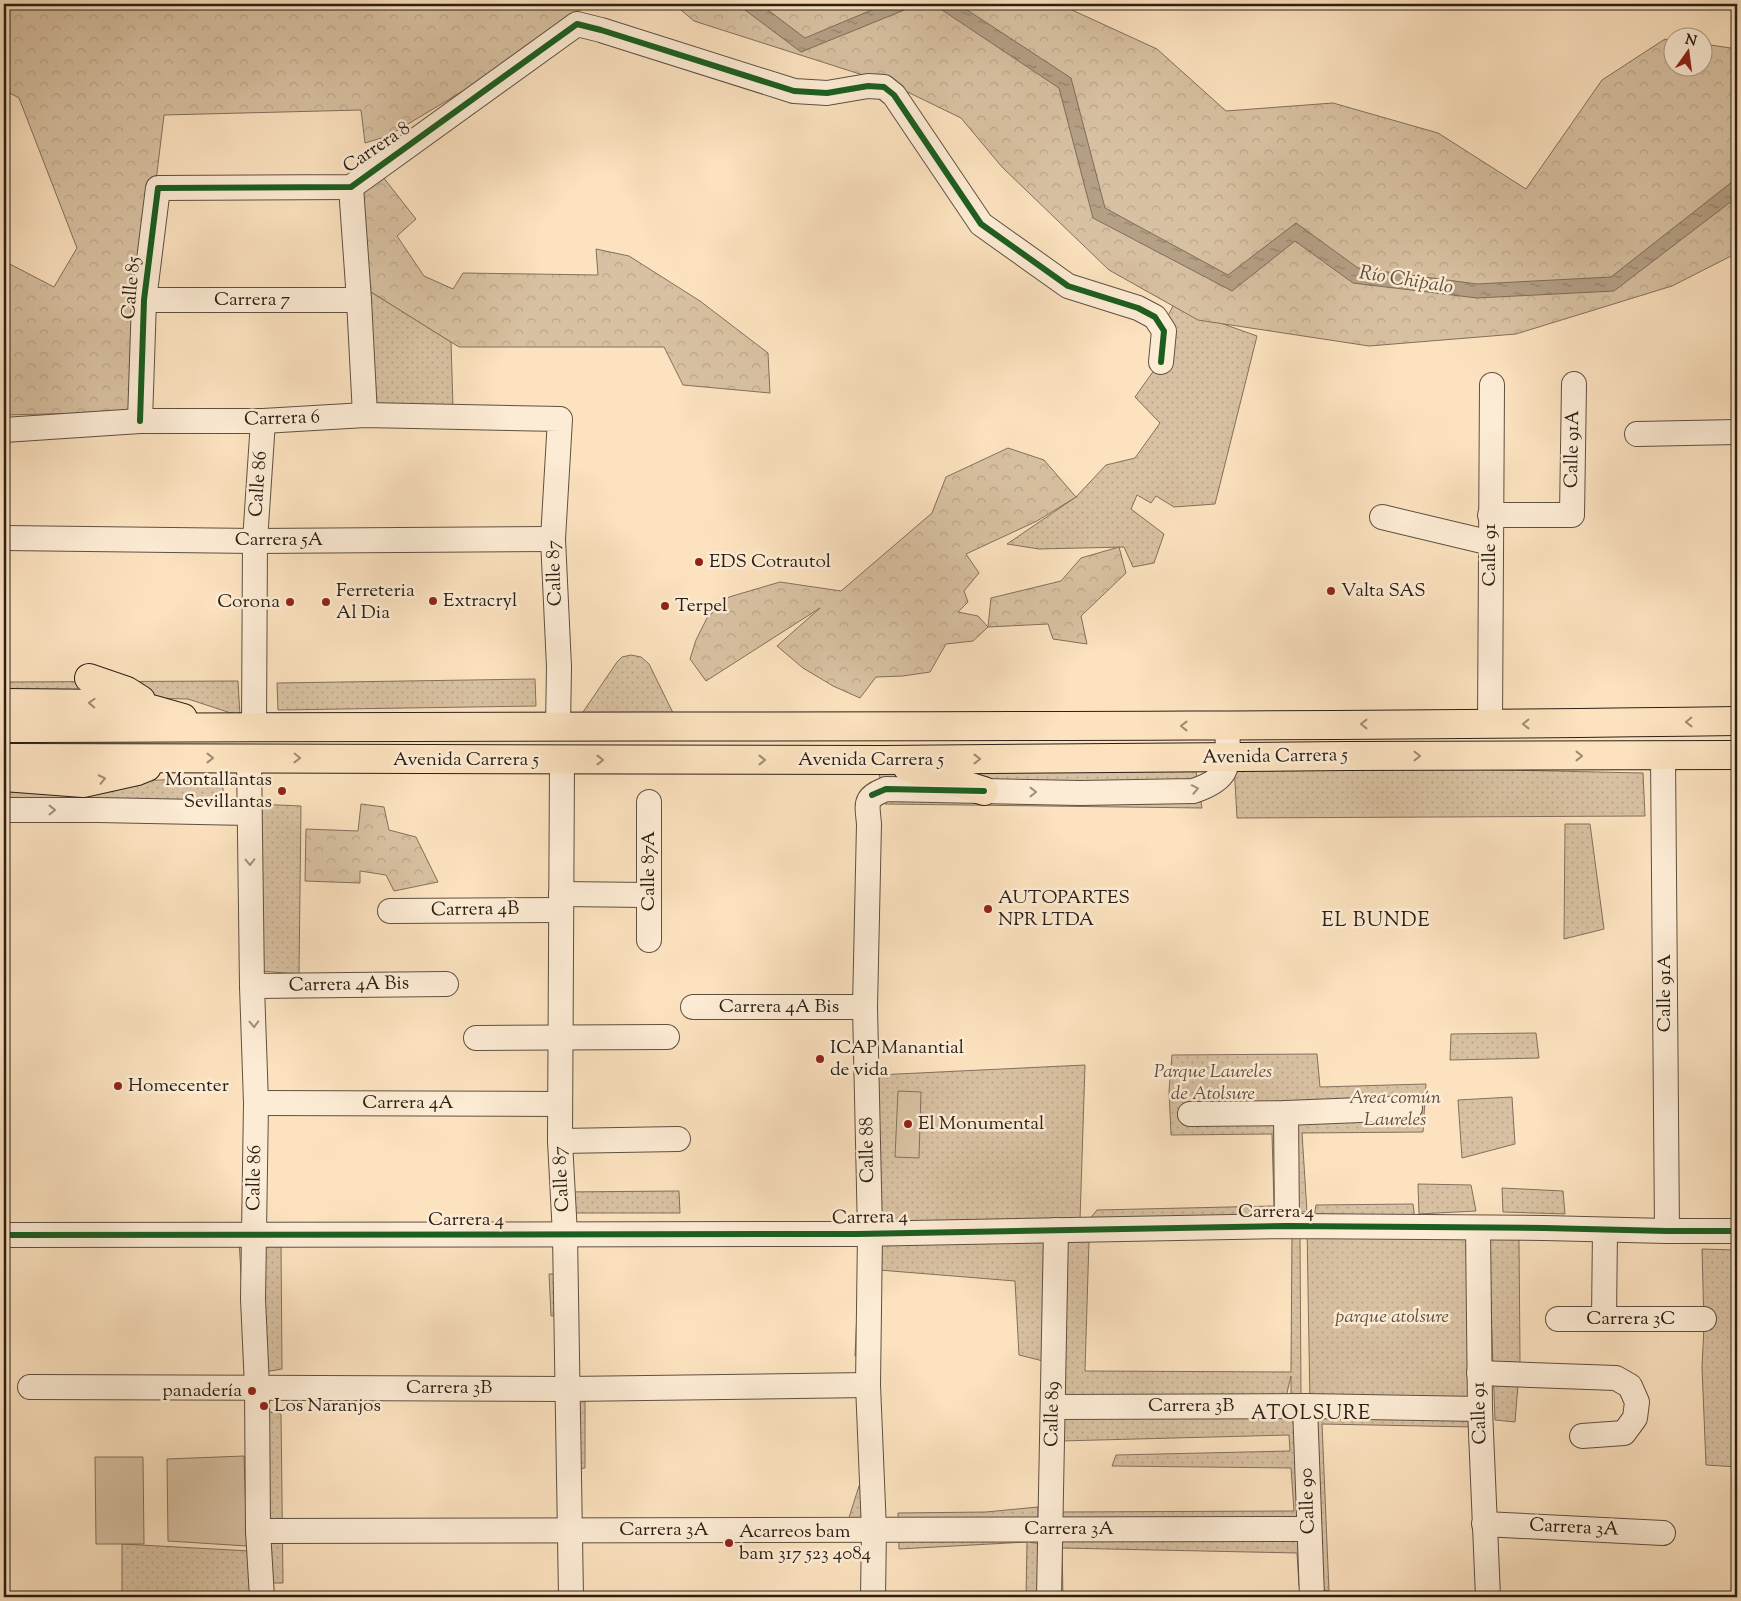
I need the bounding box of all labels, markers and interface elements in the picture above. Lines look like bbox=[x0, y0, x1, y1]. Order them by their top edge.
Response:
north arrow bbox=[1664, 28, 1714, 78]
text: N bbox=[1683, 30, 1699, 52]
street label: Carrera 8 bbox=[338, 116, 416, 180]
street label: Calle 85 bbox=[116, 255, 148, 321]
water label: Río Chipalo bbox=[1357, 259, 1455, 303]
street label: Carrera 7 bbox=[214, 287, 291, 314]
street label: Carrera 6 bbox=[244, 404, 320, 434]
street label: Calle 91A bbox=[1559, 409, 1587, 488]
street label: Calle 86 bbox=[243, 450, 275, 518]
street label: Calle 91 bbox=[1477, 523, 1504, 586]
street label: Carrera 5A bbox=[235, 527, 324, 554]
street label: Calle 87 bbox=[540, 539, 570, 607]
place label: EDS Cotrautol bbox=[709, 549, 831, 576]
marker: EDS Cotrautol bbox=[693, 556, 705, 568]
place label: Ferreteria Al Dia bbox=[336, 578, 415, 627]
place label: Valta SAS bbox=[1341, 578, 1426, 605]
marker: Valta SAS bbox=[1325, 585, 1337, 597]
place label: Extracryl bbox=[443, 588, 517, 615]
place label: Corona bbox=[217, 589, 280, 616]
place label: Terpel bbox=[675, 593, 727, 620]
marker: Extracryl bbox=[427, 595, 439, 607]
marker: Corona bbox=[284, 596, 296, 608]
marker: Ferreteria Al Dia bbox=[320, 596, 332, 608]
marker: Terpel bbox=[659, 600, 671, 612]
one-way arrow bbox=[88, 698, 96, 708]
one-way arrow bbox=[1684, 717, 1692, 727]
one-way arrow bbox=[1359, 719, 1367, 730]
one-way arrow bbox=[1522, 719, 1530, 729]
one-way arrow bbox=[1179, 721, 1187, 731]
street label: Avenida Carrera 5 bbox=[1202, 742, 1349, 772]
street label: Avenida Carrera 5 bbox=[393, 747, 539, 774]
street label: Avenida Carrera 5 bbox=[798, 747, 944, 774]
one-way arrow bbox=[1413, 751, 1421, 761]
one-way arrow bbox=[1576, 751, 1583, 761]
one-way arrow bbox=[207, 752, 215, 763]
one-way arrow bbox=[294, 753, 302, 763]
one-way arrow bbox=[974, 754, 982, 764]
one-way arrow bbox=[596, 755, 604, 765]
one-way arrow bbox=[759, 755, 767, 765]
place label: Montallantas Sevillantas bbox=[165, 767, 272, 816]
one-way arrow bbox=[98, 774, 107, 785]
one-way arrow bbox=[1190, 784, 1199, 795]
marker: Montallantas Sevillantas bbox=[276, 785, 288, 797]
one-way arrow bbox=[1029, 787, 1037, 797]
one-way arrow bbox=[49, 805, 57, 815]
street label: Calle 87A bbox=[636, 830, 663, 911]
one-way arrow bbox=[244, 858, 255, 866]
place label: AUTOPARTES NPR LTDA bbox=[998, 885, 1130, 934]
street label: Carrera 4B bbox=[431, 896, 519, 924]
marker: AUTOPARTES NPR LTDA bbox=[982, 903, 994, 915]
district label: EL BUNDE bbox=[1321, 907, 1431, 936]
street label: Calle 91A bbox=[1652, 953, 1679, 1032]
street label: Carrera 4A Bis bbox=[289, 970, 409, 1000]
street label: Carrera 4A Bis bbox=[719, 994, 839, 1021]
one-way arrow bbox=[248, 1021, 259, 1029]
place label: ICAP Manantial de vida bbox=[830, 1035, 964, 1084]
marker: ICAP Manantial de vida bbox=[814, 1053, 826, 1065]
park label: Parque Laureles de Atolsure bbox=[1154, 1059, 1272, 1108]
place label: Homecenter bbox=[128, 1073, 229, 1100]
marker: Homecenter bbox=[112, 1080, 124, 1092]
park label: Area común Laureles bbox=[1349, 1085, 1441, 1134]
street label: Carrera 4A bbox=[362, 1090, 454, 1117]
place label: El Monumental bbox=[918, 1111, 1044, 1138]
street label: Calle 88 bbox=[854, 1117, 882, 1183]
marker: El Monumental bbox=[902, 1118, 914, 1130]
street label: Calle 86 bbox=[241, 1145, 269, 1211]
street label: Calle 87 bbox=[547, 1145, 577, 1213]
street label: Carrera 4 bbox=[1238, 1199, 1314, 1226]
street label: Carrera 4 bbox=[832, 1204, 909, 1232]
street label: Carrera 4 bbox=[428, 1207, 504, 1234]
park label: parque atolsure bbox=[1335, 1304, 1449, 1331]
street label: Carrera 3C bbox=[1586, 1306, 1676, 1333]
street label: Carrera 3B bbox=[406, 1375, 492, 1402]
place label: panadería bbox=[162, 1378, 242, 1405]
street label: Calle 89 bbox=[1039, 1381, 1067, 1447]
street label: Calle 91 bbox=[1465, 1381, 1495, 1445]
marker: panadería bbox=[246, 1385, 258, 1397]
place label: Los Naranjos bbox=[274, 1393, 381, 1420]
street label: Carrera 3B bbox=[1148, 1393, 1234, 1420]
marker: Los Naranjos bbox=[258, 1400, 270, 1412]
district label: ATOLSURE bbox=[1251, 1400, 1371, 1429]
street label: Calle 90 bbox=[1293, 1467, 1323, 1535]
street label: Carrera 3A bbox=[1529, 1512, 1620, 1544]
street label: Carrera 3A bbox=[1024, 1516, 1114, 1543]
street label: Carrera 3A bbox=[619, 1517, 709, 1544]
place label: Acarreos bam bam 317 523 4084 bbox=[739, 1519, 871, 1568]
marker: Acarreos bam bam 317 523 4084 bbox=[723, 1537, 735, 1549]

